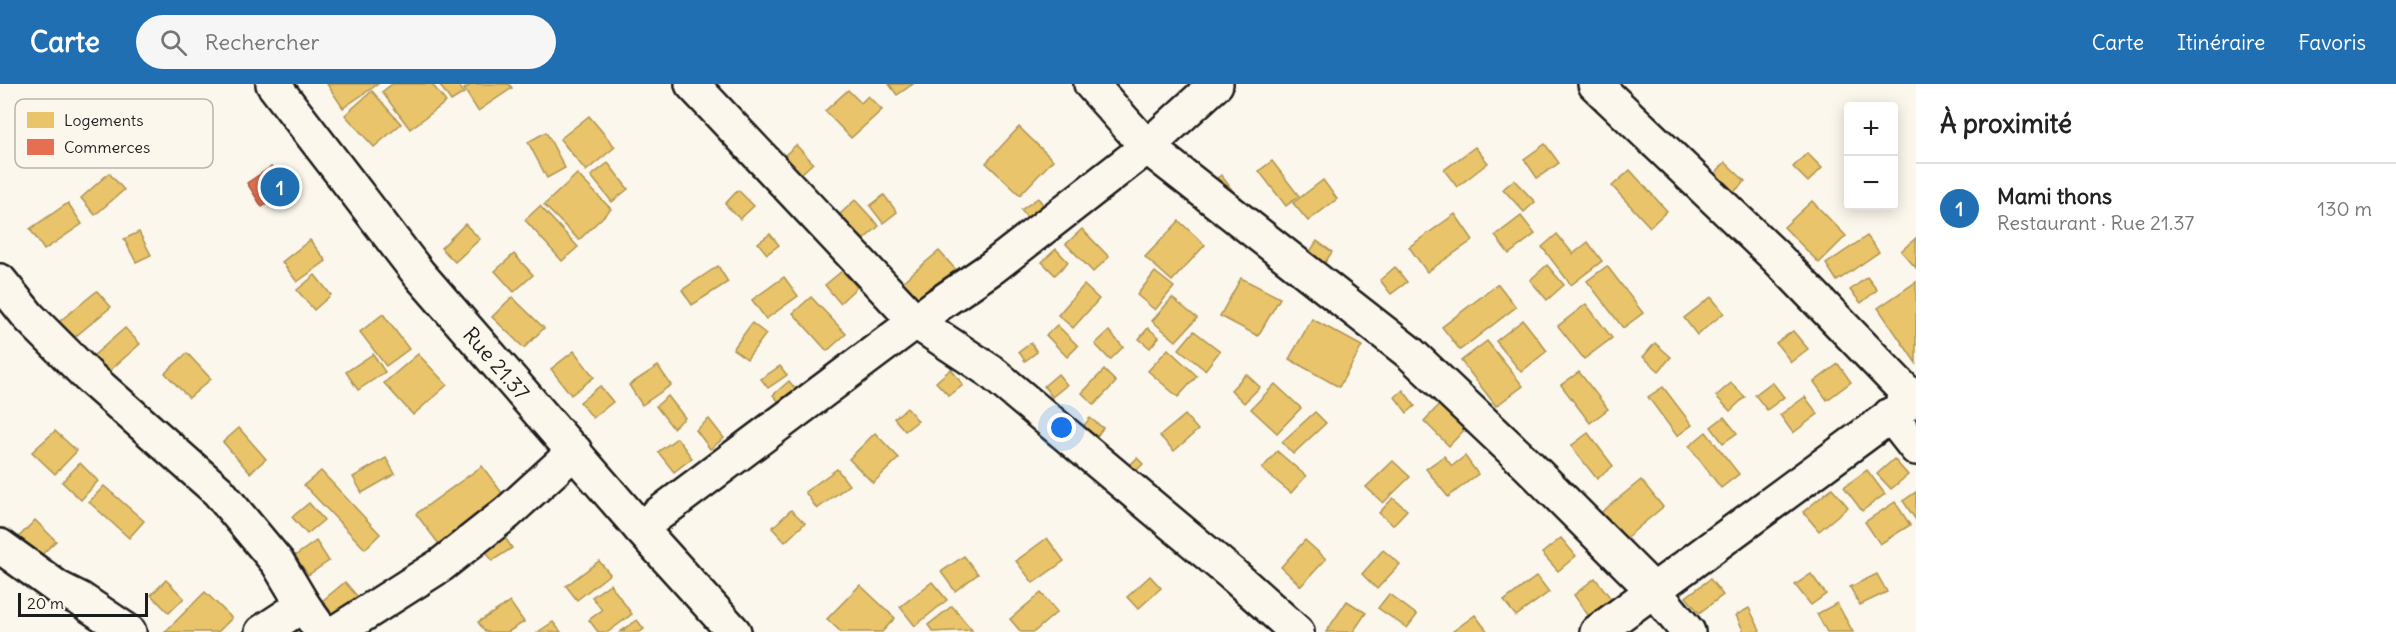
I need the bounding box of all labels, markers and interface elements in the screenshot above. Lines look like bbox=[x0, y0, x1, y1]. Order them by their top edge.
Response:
search box bbox=[136, 15, 556, 69]
text: Carte bbox=[30, 24, 100, 60]
icon: search bbox=[157, 26, 190, 59]
text: Rechercher bbox=[205, 28, 320, 56]
text: Carte bbox=[2092, 29, 2144, 56]
text: Itinéraire bbox=[2177, 29, 2265, 56]
text: Favoris bbox=[2298, 29, 2366, 56]
legend bbox=[15, 99, 213, 168]
map controls bbox=[1844, 102, 1898, 210]
button: + bbox=[1844, 102, 1898, 156]
text: À proximité bbox=[1940, 107, 2072, 140]
text: Logements bbox=[64, 110, 144, 130]
text: Commerces bbox=[64, 137, 150, 157]
button: − bbox=[1844, 156, 1898, 210]
pin: 1 bbox=[260, 164, 300, 210]
text: Mami thons bbox=[1997, 182, 2112, 210]
text: 1 bbox=[1956, 196, 1963, 221]
text: 130 m bbox=[2317, 196, 2372, 221]
text: Restaurant · Rue 21.37 bbox=[1997, 210, 2194, 235]
street label: Rue 21.37 bbox=[458, 321, 536, 405]
your location bbox=[1047, 413, 1076, 442]
scale bar bbox=[18, 590, 148, 618]
text: 20 m bbox=[27, 593, 64, 613]

